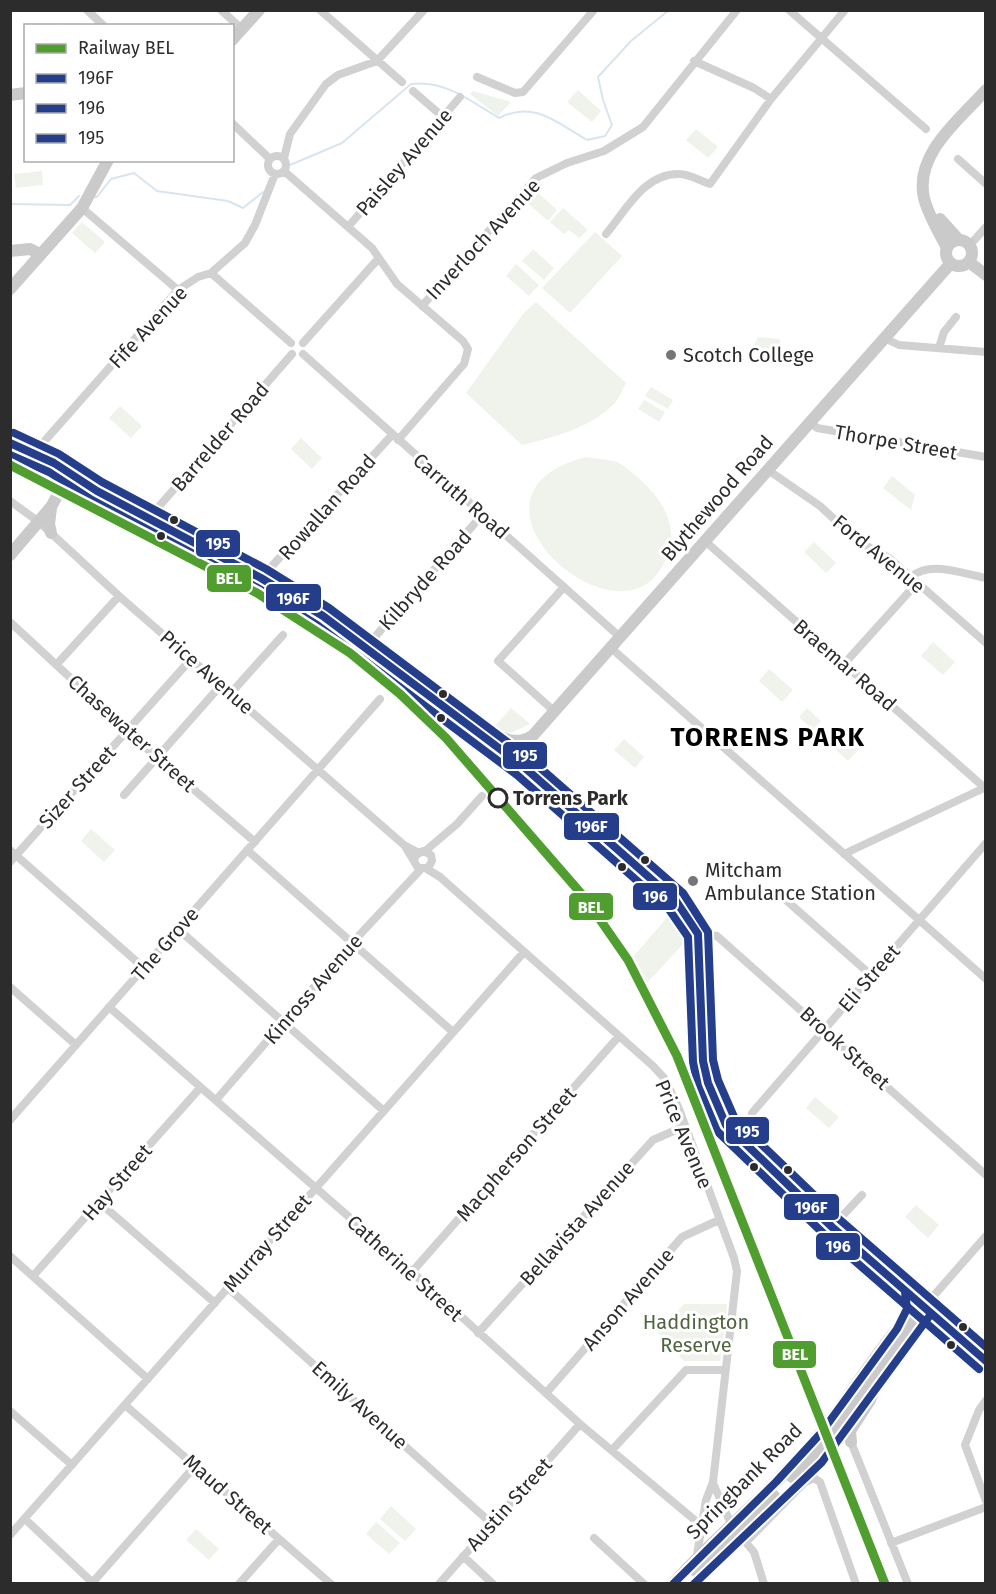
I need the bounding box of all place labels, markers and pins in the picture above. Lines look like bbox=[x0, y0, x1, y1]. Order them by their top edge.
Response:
place label: Scotch College bbox=[683, 343, 814, 367]
marker: Scotch College bbox=[664, 348, 678, 362]
unlabelled marker bbox=[168, 514, 180, 526]
unlabelled marker bbox=[155, 530, 167, 542]
unlabelled marker bbox=[437, 688, 449, 700]
unlabelled marker bbox=[435, 712, 447, 724]
place label: Torrens Park bbox=[513, 786, 629, 810]
marker: Torrens Park bbox=[488, 788, 508, 808]
unlabelled marker bbox=[639, 854, 651, 866]
place label: Mitcham Ambulance Station bbox=[705, 858, 876, 905]
unlabelled marker bbox=[616, 861, 628, 873]
marker: Mitcham Ambulance Station bbox=[686, 874, 700, 888]
unlabelled marker bbox=[748, 1161, 760, 1173]
unlabelled marker bbox=[782, 1164, 794, 1176]
unlabelled marker bbox=[957, 1321, 969, 1333]
unlabelled marker bbox=[945, 1339, 957, 1351]

